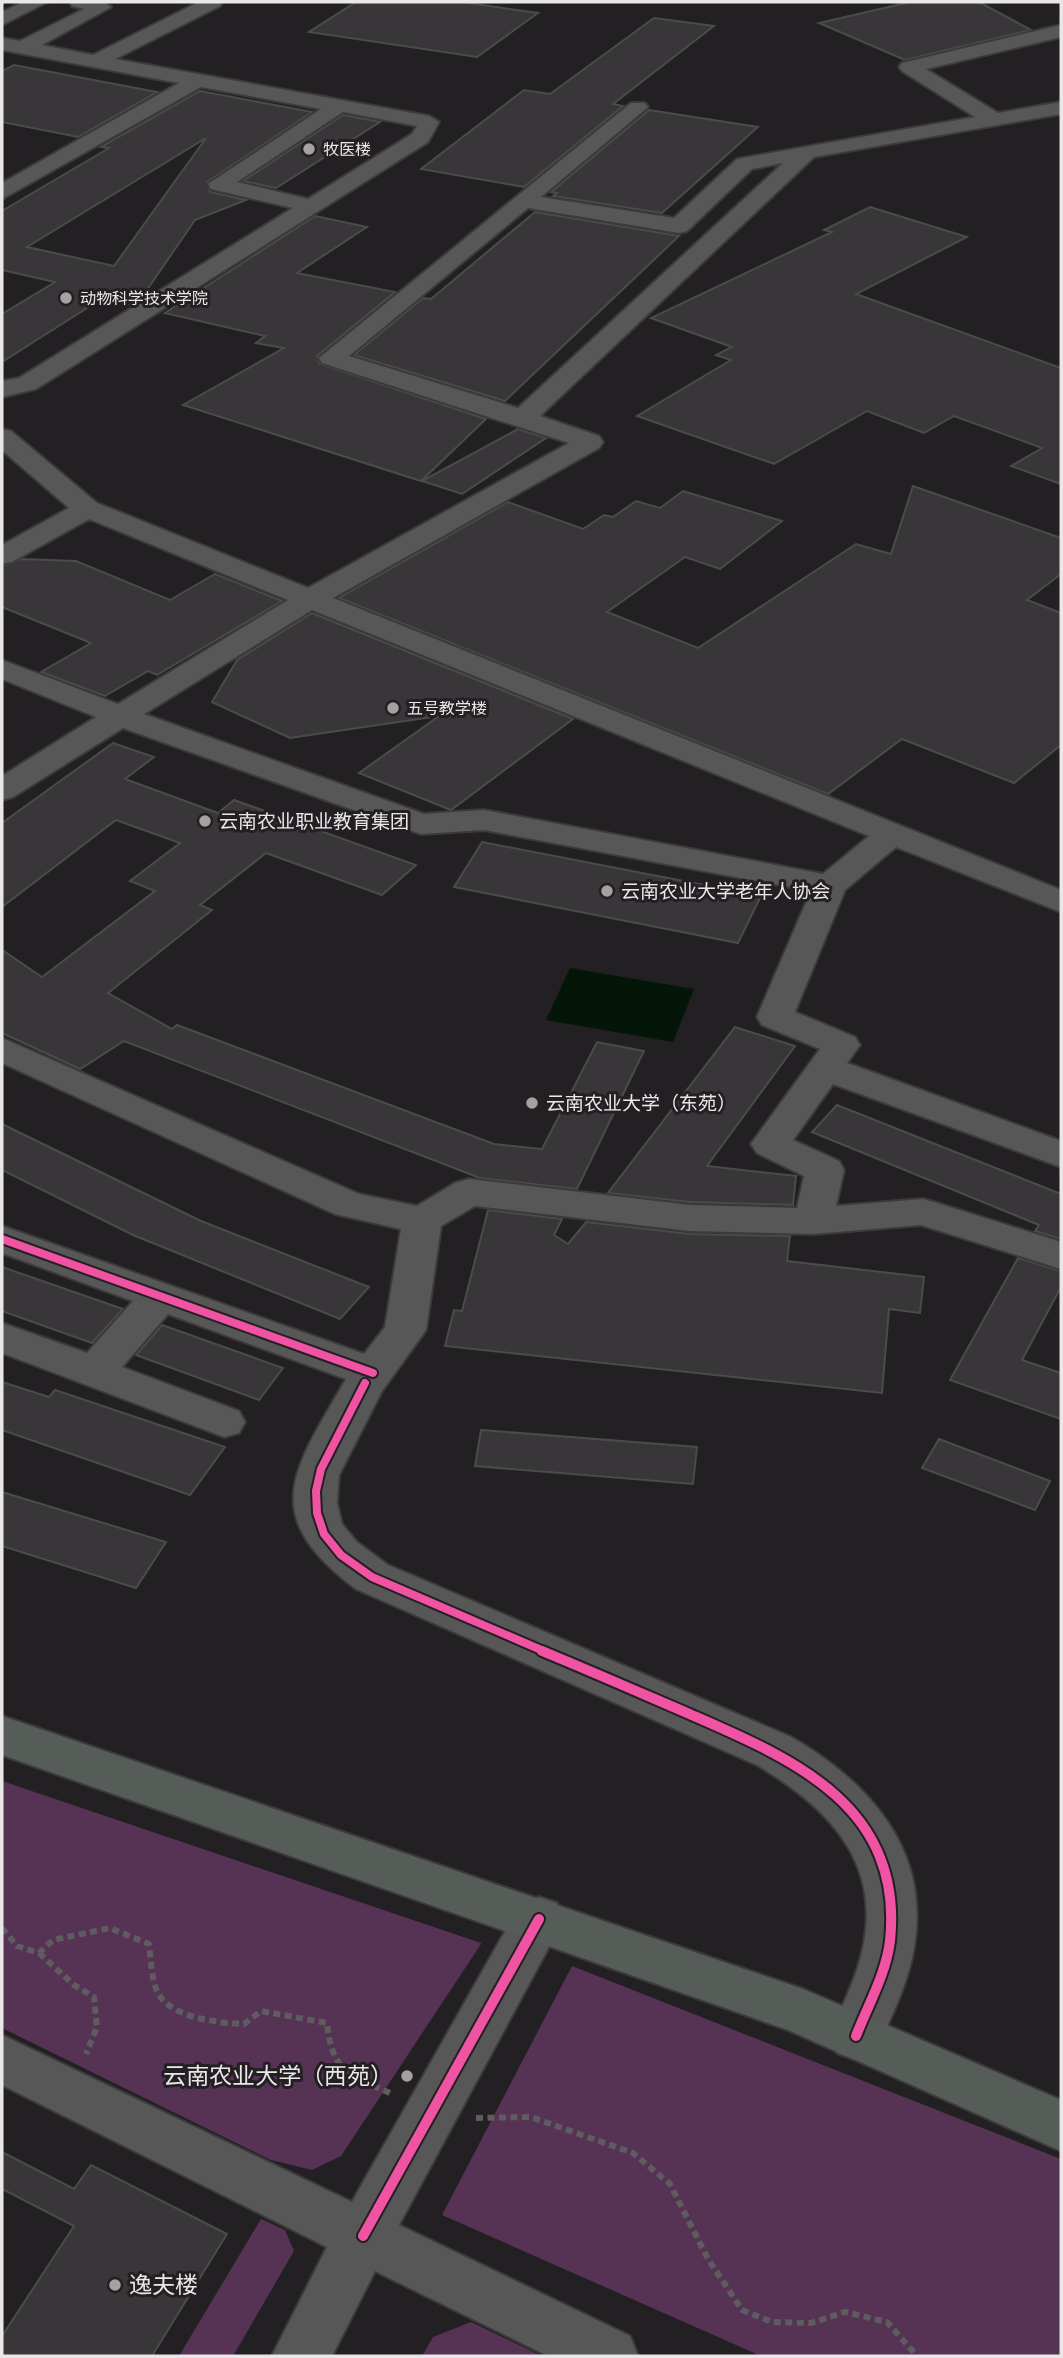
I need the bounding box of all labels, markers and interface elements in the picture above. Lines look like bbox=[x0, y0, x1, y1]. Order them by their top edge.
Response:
place label: 牧医楼 bbox=[323, 139, 371, 159]
marker: 牧医楼 bbox=[301, 141, 317, 157]
place label: 动物科学技术学院 bbox=[80, 288, 208, 308]
marker: 动物科学技术学院 bbox=[58, 290, 74, 306]
place label: 五号教学楼 bbox=[407, 698, 487, 718]
marker: 五号教学楼 bbox=[385, 700, 401, 716]
place label: 云南农业职业教育集团 bbox=[219, 809, 409, 833]
marker: 云南农业职业教育集团 bbox=[197, 813, 213, 829]
place label: 云南农业大学老年人协会 bbox=[621, 879, 830, 903]
marker: 云南农业大学老年人协会 bbox=[599, 883, 615, 899]
place label: 云南农业大学（东苑） bbox=[546, 1091, 736, 1115]
marker: 云南农业大学（东苑） bbox=[524, 1095, 540, 1111]
place label: 云南农业大学（西苑） bbox=[163, 2060, 393, 2090]
marker: 云南农业大学（西苑） bbox=[399, 2068, 415, 2084]
place label: 逸夫楼 bbox=[129, 2269, 198, 2299]
marker: 逸夫楼 bbox=[107, 2277, 123, 2293]

